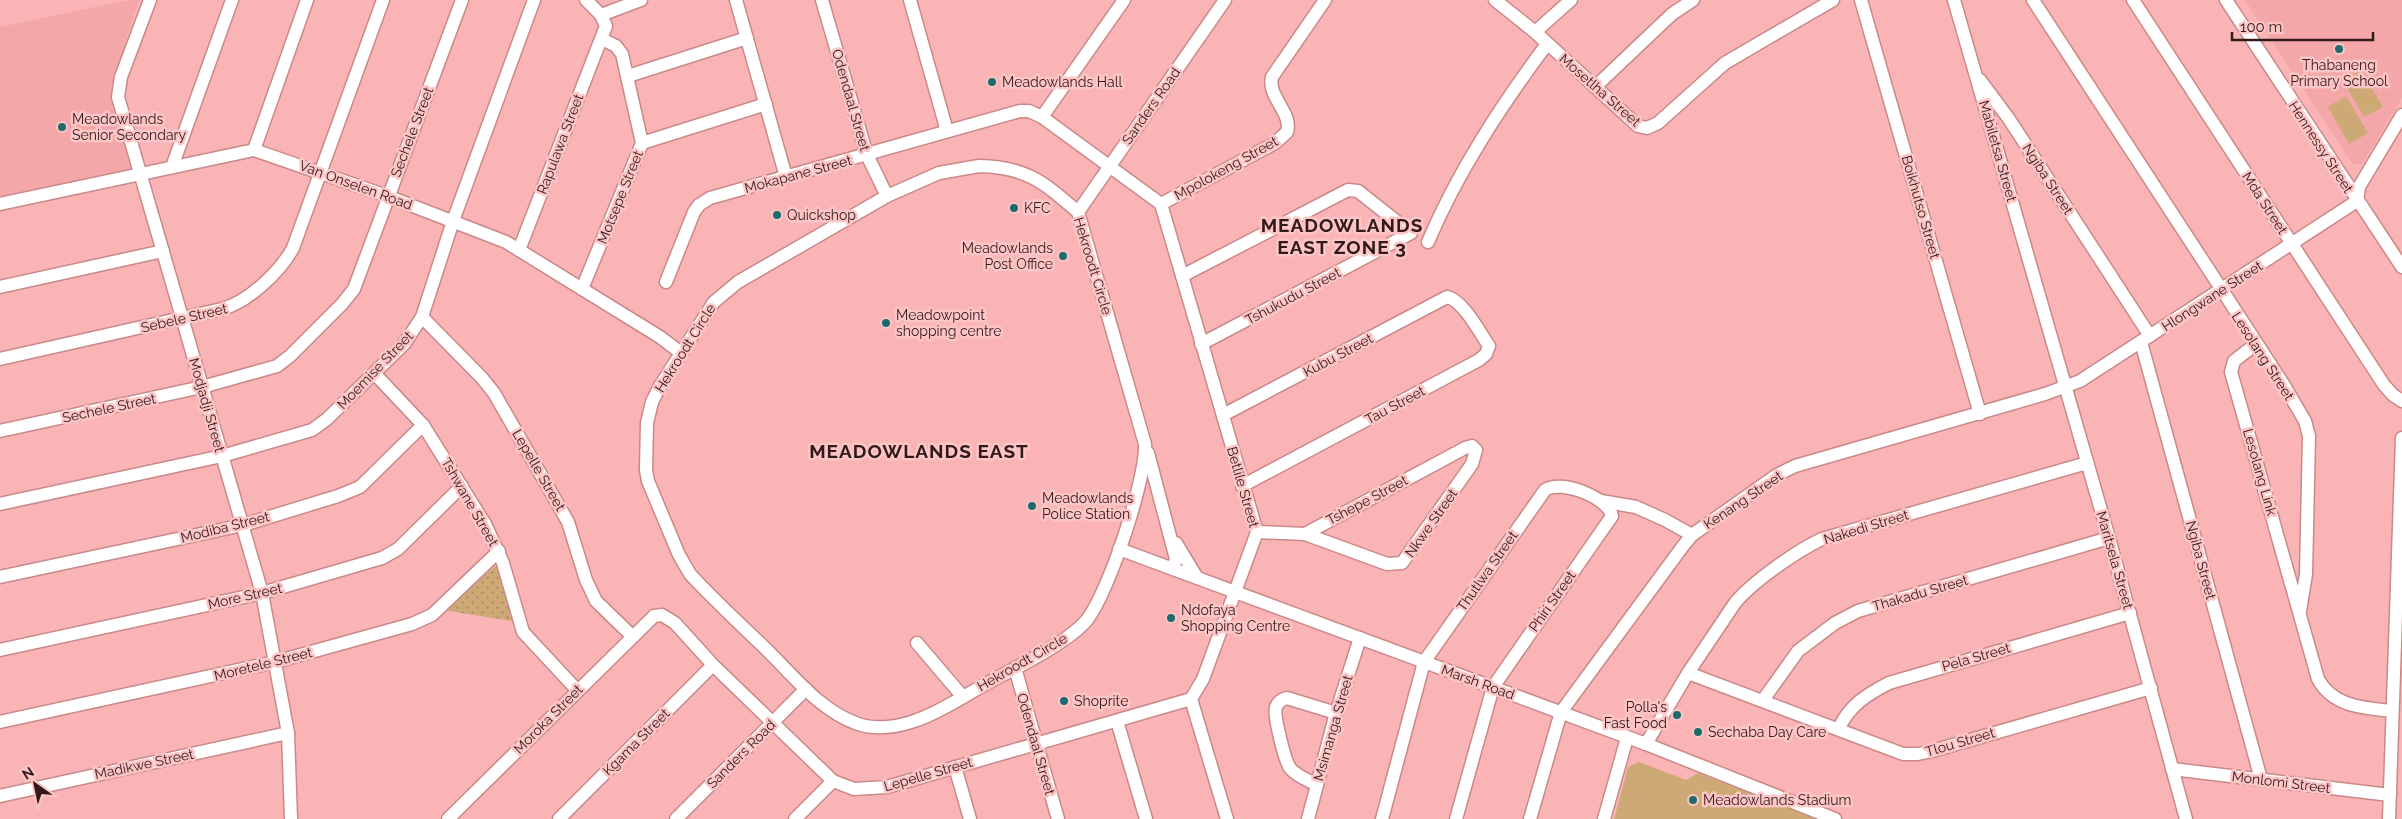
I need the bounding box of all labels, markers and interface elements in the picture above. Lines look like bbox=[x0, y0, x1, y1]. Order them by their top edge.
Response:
scale bar bbox=[2232, 10, 2373, 42]
text: 100 m bbox=[2240, 18, 2282, 36]
marker: Thabaneng Primary School bbox=[2333, 43, 2345, 55]
street label: Odendaal Street bbox=[829, 47, 873, 153]
street label: Mosetlha Street bbox=[1556, 50, 1644, 130]
place label: Thabaneng Primary School bbox=[2290, 57, 2388, 89]
street label: Sanders Road bbox=[1119, 65, 1183, 147]
place label: Meadowlands Hall bbox=[1002, 74, 1123, 90]
marker: Meadowlands Hall bbox=[986, 76, 998, 88]
street label: Sechele Street bbox=[387, 84, 437, 179]
street label: Rapulawa Street bbox=[534, 91, 587, 196]
street label: Mabiletsa Street bbox=[1976, 98, 2020, 204]
street label: Hennessy Street bbox=[2285, 98, 2357, 196]
place label: Meadowlands Senior Secondary bbox=[72, 111, 186, 143]
marker: Meadowlands Senior Secondary bbox=[56, 121, 68, 133]
street label: Mpolokeng Street bbox=[1171, 133, 1281, 203]
street label: Ngiba Street bbox=[2019, 141, 2077, 218]
street label: Motsepe Street bbox=[594, 148, 646, 246]
street label: Mokapane Street bbox=[743, 152, 854, 196]
street label: Boikhutso Street bbox=[1899, 153, 1943, 261]
street label: Van Onselen Road bbox=[297, 157, 415, 213]
street label: Mda Street bbox=[2239, 169, 2291, 237]
place label: KFC bbox=[1024, 200, 1051, 216]
marker: KFC bbox=[1008, 202, 1020, 214]
place label: Quickshop bbox=[787, 207, 856, 223]
marker: Quickshop bbox=[771, 209, 783, 221]
district label: MEADOWLANDS EAST ZONE 3 bbox=[1261, 214, 1423, 258]
street label: Hekroodt Circle bbox=[1071, 215, 1115, 317]
place label: Meadowlands Post Office bbox=[962, 240, 1053, 272]
marker: Meadowlands Post Office bbox=[1057, 250, 1069, 262]
street label: Hlongwane Street bbox=[2159, 257, 2266, 335]
street label: Tshukudu Street bbox=[1243, 264, 1344, 328]
street label: Sebele Street bbox=[139, 300, 229, 336]
street label: Hekroodt Circle bbox=[651, 301, 719, 395]
place label: Meadowpoint shopping centre bbox=[896, 307, 1002, 339]
street label: Lesolang Street bbox=[2229, 309, 2298, 403]
marker: Meadowpoint shopping centre bbox=[880, 317, 892, 329]
street label: Moemise Street bbox=[334, 328, 416, 412]
street label: Kubu Street bbox=[1301, 330, 1376, 380]
street label: Modjadji Street bbox=[186, 356, 228, 454]
street label: Tau Street bbox=[1362, 382, 1428, 427]
street label: Sechele Street bbox=[61, 390, 158, 426]
street label: Lepelle Street bbox=[509, 426, 569, 514]
street label: Lesolang Link bbox=[2240, 427, 2280, 518]
district label: MEADOWLANDS EAST bbox=[809, 440, 1029, 462]
street label: Betlile Street bbox=[1224, 445, 1262, 530]
street label: Tshwane Street bbox=[438, 455, 502, 549]
street label: Kenang Street bbox=[1700, 468, 1786, 532]
street label: Tshepe Street bbox=[1324, 472, 1411, 528]
street label: Nkwe Street bbox=[1402, 485, 1461, 560]
place label: Meadowlands Police Station bbox=[1042, 490, 1133, 522]
marker: Meadowlands Police Station bbox=[1026, 500, 1038, 512]
street label: Nakedi Street bbox=[1822, 506, 1911, 547]
street label: Modiba Street bbox=[179, 508, 271, 546]
street label: Maritsela Street bbox=[2093, 509, 2137, 611]
street label: Ngiba Street bbox=[2183, 519, 2219, 602]
street label: Thutlwa Street bbox=[1453, 527, 1521, 614]
street label: Phiri Street bbox=[1525, 567, 1579, 634]
street label: Thakadu Street bbox=[1870, 572, 1970, 614]
street label: More Street bbox=[206, 580, 284, 612]
place label: Ndofaya Shopping Centre bbox=[1181, 602, 1290, 634]
marker: Ndofaya Shopping Centre bbox=[1165, 612, 1177, 624]
street label: Hekroodt Circle bbox=[974, 630, 1070, 694]
street label: Pela Street bbox=[1940, 639, 2012, 674]
street label: Moretele Street bbox=[212, 644, 314, 684]
street label: Marsh Road bbox=[1439, 661, 1517, 703]
street label: Msimanga Street bbox=[1310, 673, 1356, 783]
street label: Moroka Street bbox=[510, 681, 586, 757]
street label: Odendaal Street bbox=[1014, 691, 1058, 797]
place label: Shoprite bbox=[1074, 693, 1128, 709]
marker: Shoprite bbox=[1058, 695, 1070, 707]
place label: Polla's Fast Food bbox=[1604, 699, 1667, 731]
street label: Kgama Street bbox=[599, 705, 673, 779]
marker: Polla's Fast Food bbox=[1671, 709, 1683, 721]
street label: Sanders Road bbox=[704, 717, 778, 791]
place label: Sechaba Day Care bbox=[1708, 724, 1826, 740]
street label: Tlou Street bbox=[1923, 724, 1997, 760]
marker: Sechaba Day Care bbox=[1692, 726, 1704, 738]
street label: Madikwe Street bbox=[93, 746, 195, 782]
street label: Lepelle Street bbox=[882, 754, 974, 794]
north arrow bbox=[10, 759, 60, 809]
text: N bbox=[19, 763, 37, 783]
street label: Monlomi Street bbox=[2231, 768, 2331, 796]
place label: Meadowlands Stadium bbox=[1703, 792, 1851, 808]
marker: Meadowlands Stadium bbox=[1687, 794, 1699, 806]

